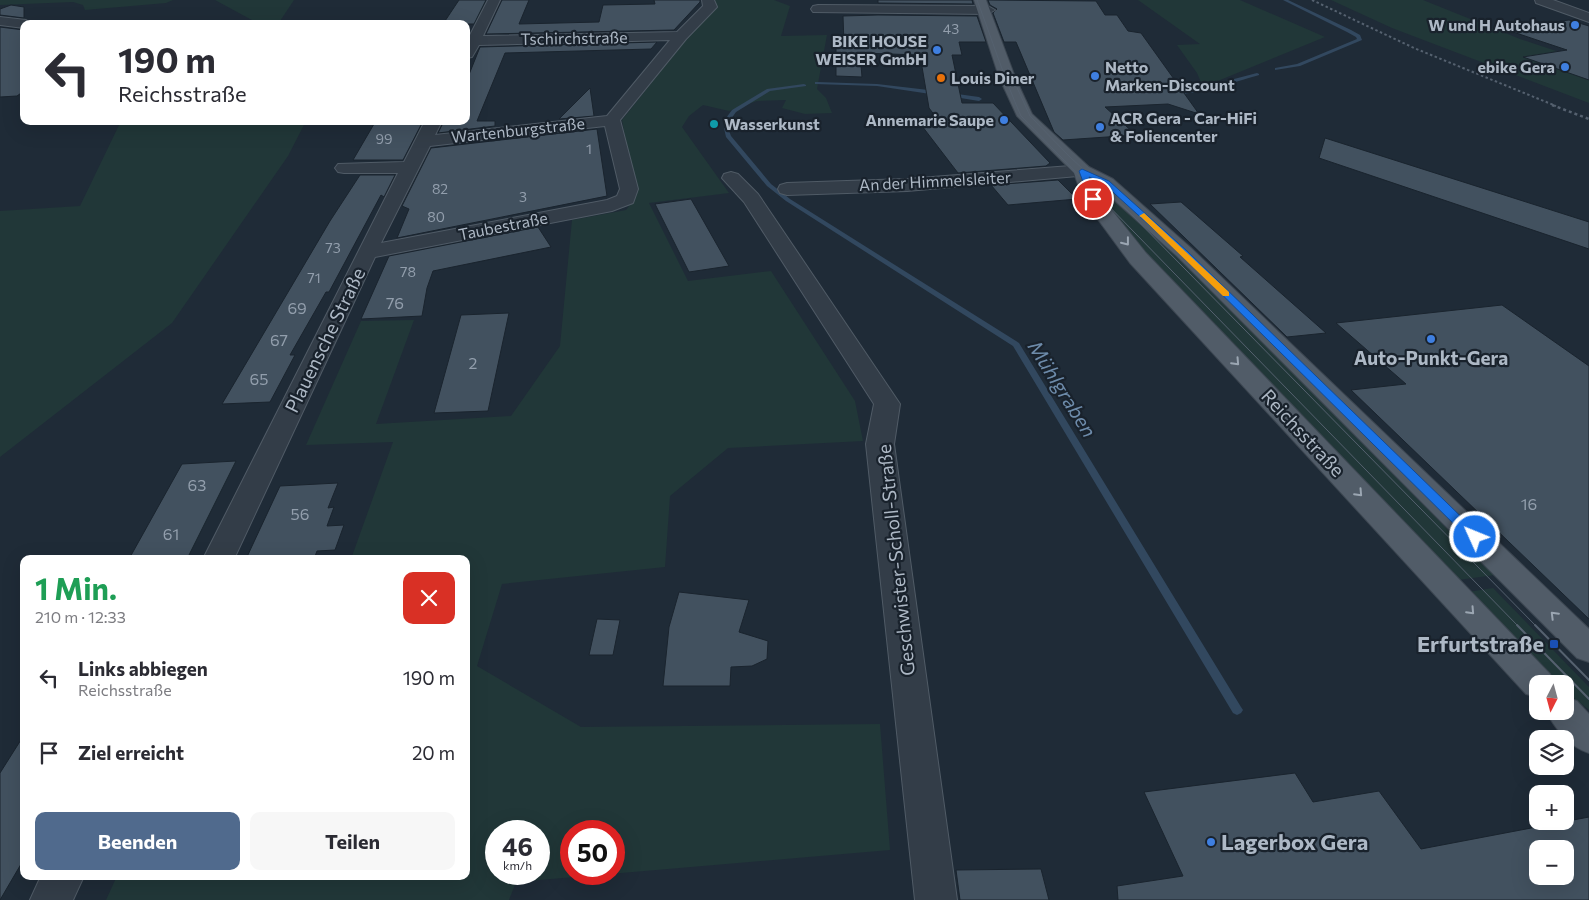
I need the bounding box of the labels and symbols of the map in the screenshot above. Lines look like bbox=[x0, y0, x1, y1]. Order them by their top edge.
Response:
place label: W und H Autohaus bbox=[1428, 15, 1565, 34]
marker: W und H Autohaus bbox=[1569, 19, 1581, 31]
house number: 43 bbox=[943, 20, 959, 37]
street label: Tschirchstraße bbox=[520, 27, 628, 48]
place label: BIKE HOUSE WEISER GmbH bbox=[815, 31, 927, 68]
marker: BIKE HOUSE WEISER GmbH bbox=[931, 44, 943, 56]
place label: Netto Marken-Discount bbox=[1105, 57, 1235, 94]
place label: ebike Gera bbox=[1477, 57, 1555, 76]
marker: ebike Gera bbox=[1559, 61, 1571, 73]
place label: Louis Diner bbox=[951, 68, 1035, 87]
marker: Netto Marken-Discount bbox=[1089, 70, 1101, 82]
marker: Louis Diner bbox=[935, 72, 947, 84]
place label: ACR Gera - Car-HiFi & Foliencenter bbox=[1110, 108, 1257, 145]
place label: Annemarie Saupe bbox=[866, 110, 994, 129]
street label: Wartenburgstraße bbox=[450, 113, 586, 146]
place label: Wasserkunst bbox=[724, 114, 820, 133]
marker: Annemarie Saupe bbox=[998, 114, 1010, 126]
marker: Wasserkunst bbox=[708, 118, 720, 130]
marker: ACR Gera - Car-HiFi & Foliencenter bbox=[1094, 121, 1106, 133]
house number: 99 bbox=[376, 130, 393, 147]
house number: 1 bbox=[586, 140, 592, 157]
street label: An der Himmelsleiter bbox=[859, 167, 1012, 194]
pin bbox=[1072, 178, 1114, 220]
house number: 82 bbox=[432, 180, 448, 197]
house number: 3 bbox=[519, 188, 527, 205]
house number: 80 bbox=[427, 208, 445, 225]
street label: Taubestraße bbox=[457, 208, 549, 243]
one-way arrow bbox=[1120, 236, 1129, 246]
house number: 73 bbox=[325, 239, 341, 256]
house number: 78 bbox=[400, 263, 416, 280]
street label: Plauensche Straße bbox=[279, 264, 370, 416]
house number: 71 bbox=[307, 269, 321, 286]
house number: 76 bbox=[386, 293, 404, 312]
house number: 69 bbox=[287, 298, 307, 317]
house number: 67 bbox=[270, 330, 288, 349]
marker: Auto-Punkt-Gera bbox=[1425, 333, 1437, 345]
water label: Mühlgraben bbox=[1024, 336, 1102, 441]
place label: Auto-Punkt-Gera bbox=[1354, 346, 1508, 369]
house number: 2 bbox=[469, 353, 478, 372]
one-way arrow bbox=[1230, 356, 1239, 365]
house number: 65 bbox=[250, 369, 268, 388]
street label: Reichsstraße bbox=[1257, 384, 1350, 481]
street label: Geschwister-Scholl-Straße bbox=[872, 443, 919, 677]
house number: 63 bbox=[188, 475, 206, 494]
one-way arrow bbox=[1353, 487, 1362, 496]
house number: 16 bbox=[1521, 494, 1537, 513]
house number: 56 bbox=[291, 504, 309, 523]
position arrow bbox=[1448, 510, 1500, 562]
house number: 61 bbox=[163, 524, 179, 543]
one-way arrow bbox=[1465, 606, 1474, 615]
one-way arrow bbox=[1551, 612, 1560, 621]
place label: Erfurtstraße bbox=[1417, 630, 1544, 657]
marker: Erfurtstraße bbox=[1548, 638, 1560, 650]
north arrow bbox=[1529, 675, 1574, 720]
speed limit sign: 50 bbox=[560, 820, 625, 885]
place label: Lagerbox Gera bbox=[1221, 828, 1368, 855]
marker: Lagerbox Gera bbox=[1205, 836, 1217, 848]

